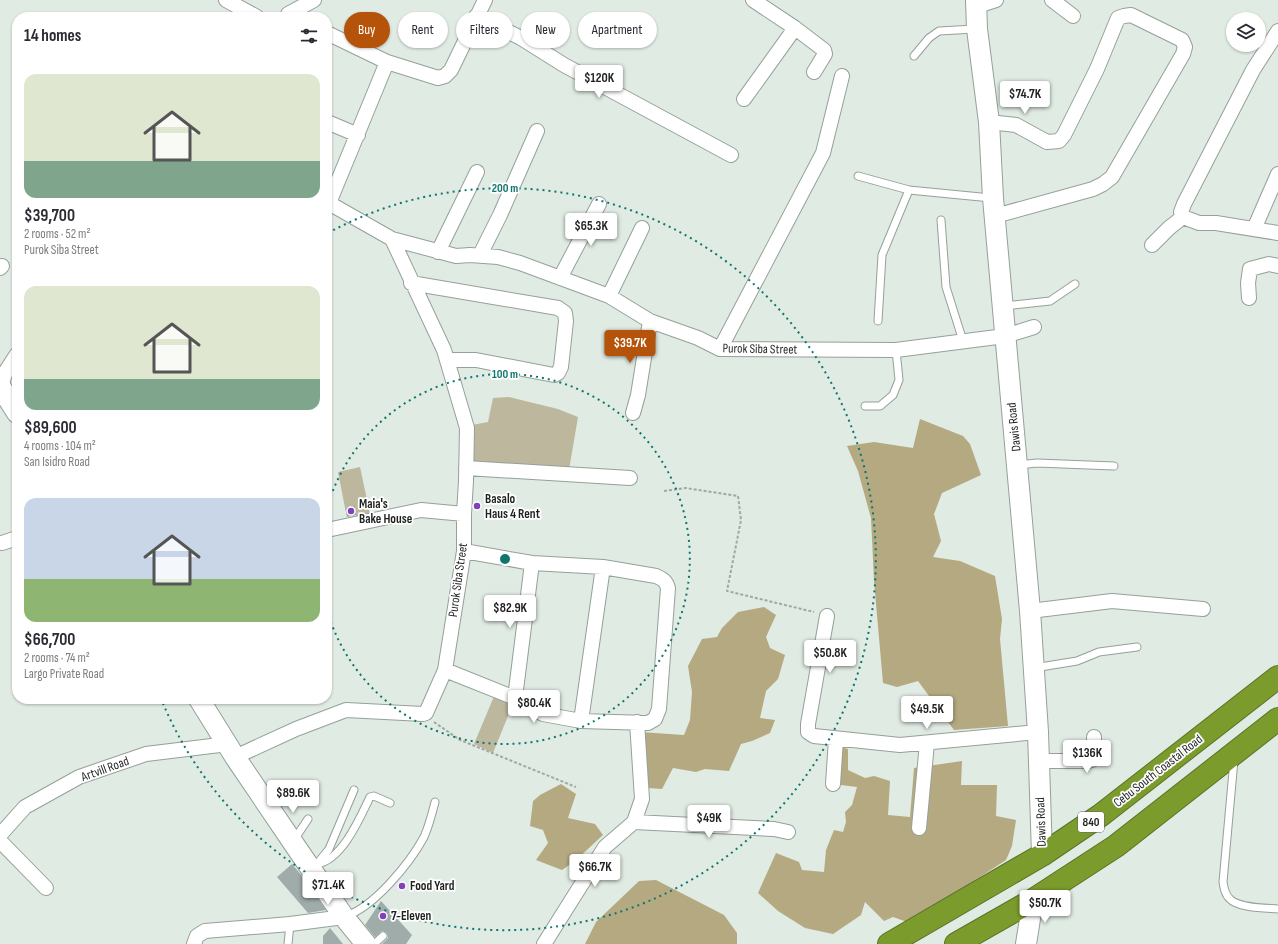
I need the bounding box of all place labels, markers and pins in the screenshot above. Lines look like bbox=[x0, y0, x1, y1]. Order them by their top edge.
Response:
pin: $120K bbox=[571, 65, 627, 99]
pin: $74.7K bbox=[992, 81, 1058, 115]
pin: $65.3K bbox=[558, 213, 624, 247]
pin: $39.7K bbox=[597, 330, 663, 364]
place label: Basalo Haus 4 Rent bbox=[485, 491, 541, 522]
place label: Maia's Bake House bbox=[359, 496, 413, 527]
marker: Basalo Haus 4 Rent bbox=[472, 501, 482, 511]
marker: Maia's Bake House bbox=[346, 506, 356, 516]
centre of rings bbox=[498, 552, 512, 566]
pin: $82.9K bbox=[477, 595, 543, 629]
pin: $50.8K bbox=[797, 640, 863, 674]
pin: $80.4K bbox=[501, 690, 567, 724]
pin: $49.5K bbox=[894, 696, 960, 730]
pin: $136K bbox=[1059, 740, 1115, 774]
pin: $89.6K bbox=[260, 780, 326, 814]
pin: $49K bbox=[685, 805, 733, 839]
pin: $66.7K bbox=[562, 854, 628, 888]
pin: $71.4K bbox=[295, 872, 361, 906]
place label: Food Yard bbox=[410, 878, 455, 894]
marker: Food Yard bbox=[397, 881, 407, 891]
pin: $50.7K bbox=[1012, 890, 1078, 924]
place label: 7-Eleven bbox=[391, 908, 432, 924]
marker: 7-Eleven bbox=[378, 911, 388, 921]

